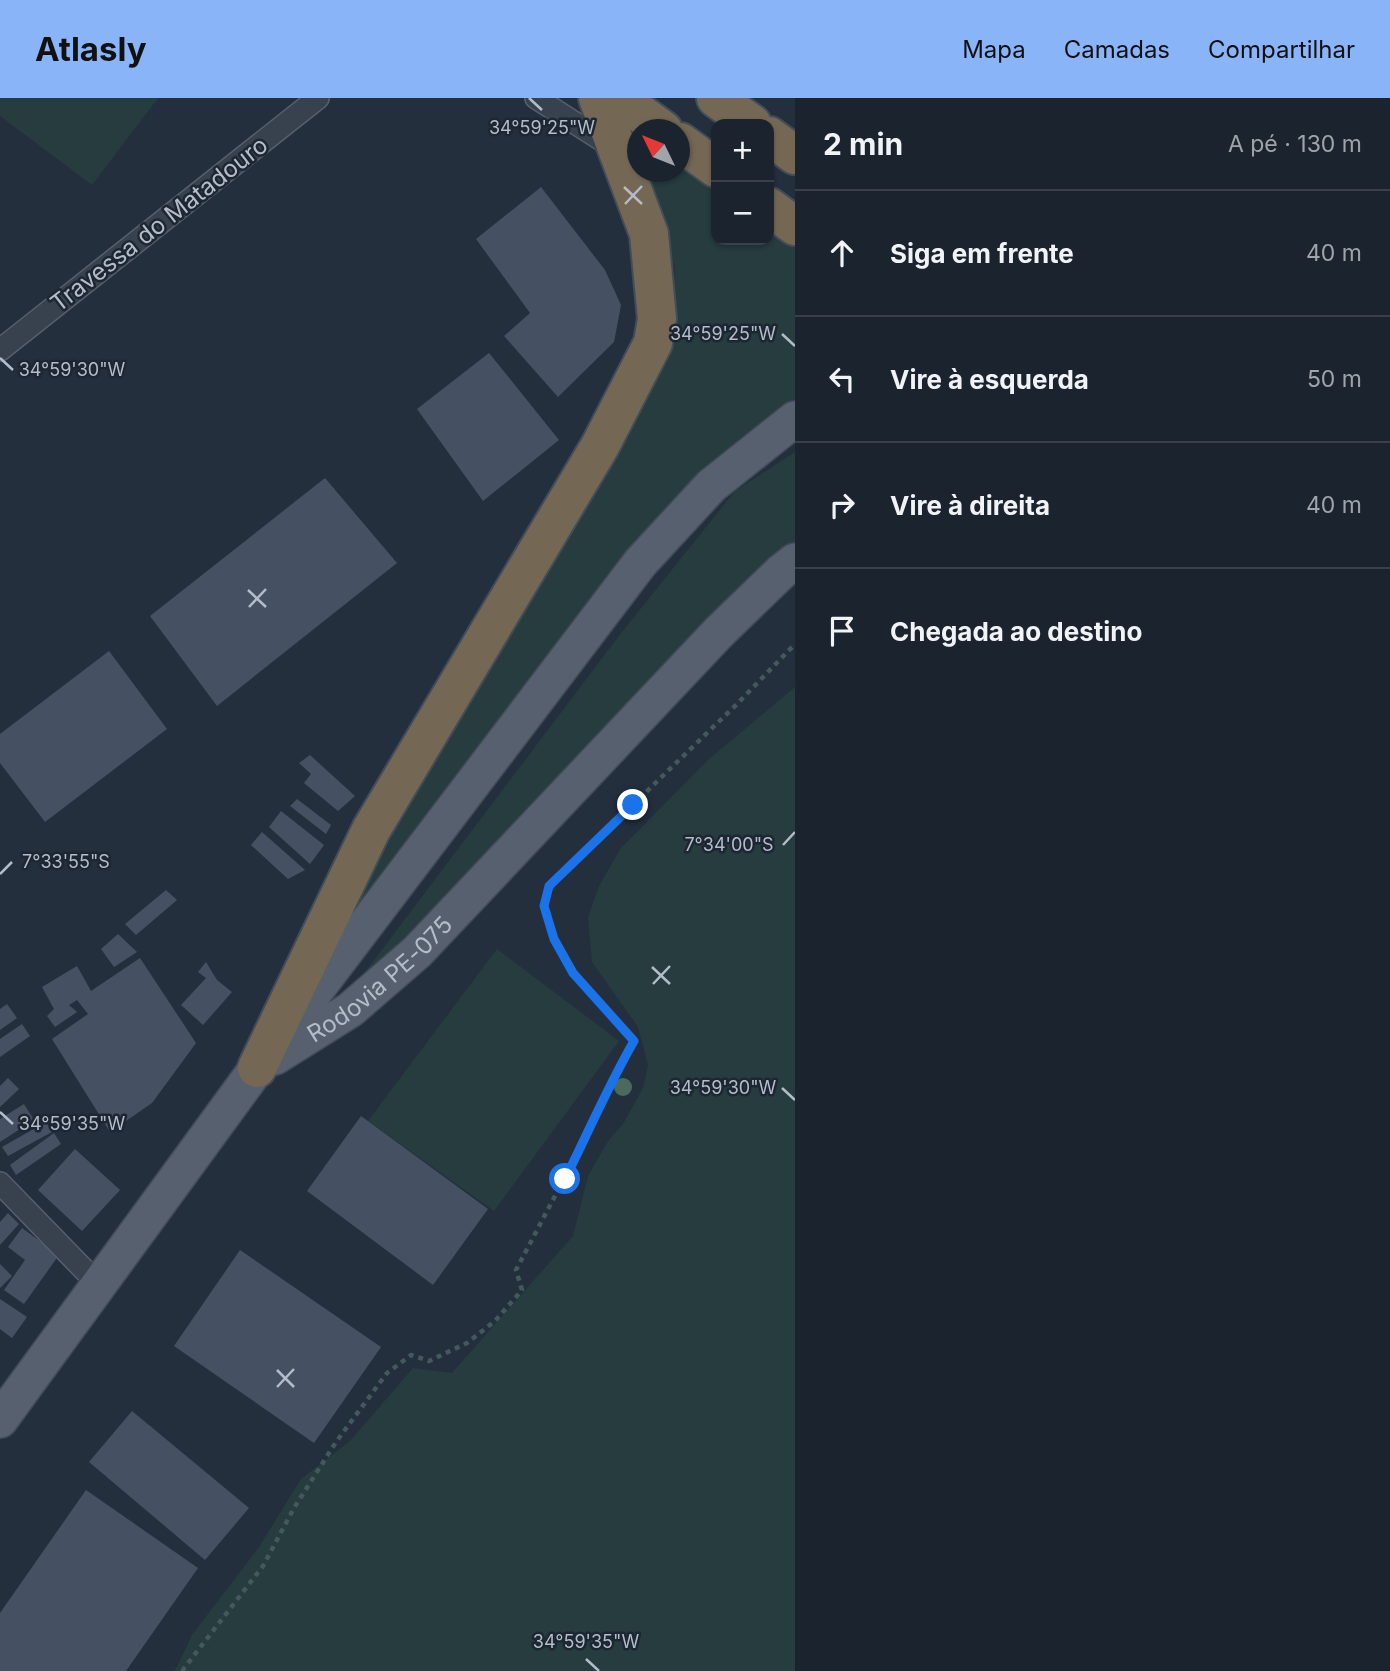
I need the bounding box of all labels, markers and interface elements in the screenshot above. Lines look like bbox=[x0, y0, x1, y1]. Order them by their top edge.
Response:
text: Atlasly bbox=[35, 29, 147, 69]
text: Mapa bbox=[962, 35, 1026, 64]
text: Camadas bbox=[1064, 35, 1170, 64]
text: Compartilhar bbox=[1208, 35, 1355, 64]
text: 34°59'25"W bbox=[489, 117, 595, 138]
north arrow bbox=[627, 119, 690, 182]
map controls bbox=[711, 119, 774, 245]
button: + bbox=[711, 119, 774, 182]
text: 2 min bbox=[823, 126, 903, 162]
street label: Travessa do Matadouro bbox=[45, 130, 273, 318]
text: A pé · 130 m bbox=[1228, 130, 1362, 158]
button: − bbox=[711, 182, 774, 245]
icon: ahead bbox=[823, 234, 861, 272]
text: Siga em frente bbox=[890, 238, 1074, 269]
text: 40 m bbox=[1306, 239, 1362, 267]
text: 34°59'25"W bbox=[670, 323, 776, 344]
text: 34°59'30"W bbox=[19, 359, 126, 380]
icon: left bbox=[823, 360, 861, 398]
text: Vire à esquerda bbox=[890, 364, 1089, 395]
text: 50 m bbox=[1307, 365, 1362, 393]
icon: right bbox=[823, 486, 861, 524]
text: Vire à direita bbox=[890, 490, 1050, 521]
text: 40 m bbox=[1306, 491, 1362, 519]
icon: arrive bbox=[823, 612, 861, 650]
text: Chegada ao destino bbox=[890, 616, 1142, 647]
route end bbox=[617, 789, 648, 820]
text: 7°34'00"S bbox=[684, 834, 774, 855]
text: 7°33'55"S bbox=[22, 851, 110, 872]
street label: Rodovia PE-075 bbox=[302, 910, 458, 1048]
text: 34°59'30"W bbox=[670, 1077, 777, 1098]
text: 34°59'35"W bbox=[19, 1113, 125, 1134]
route start bbox=[549, 1163, 580, 1194]
text: 34°59'35"W bbox=[533, 1631, 639, 1652]

